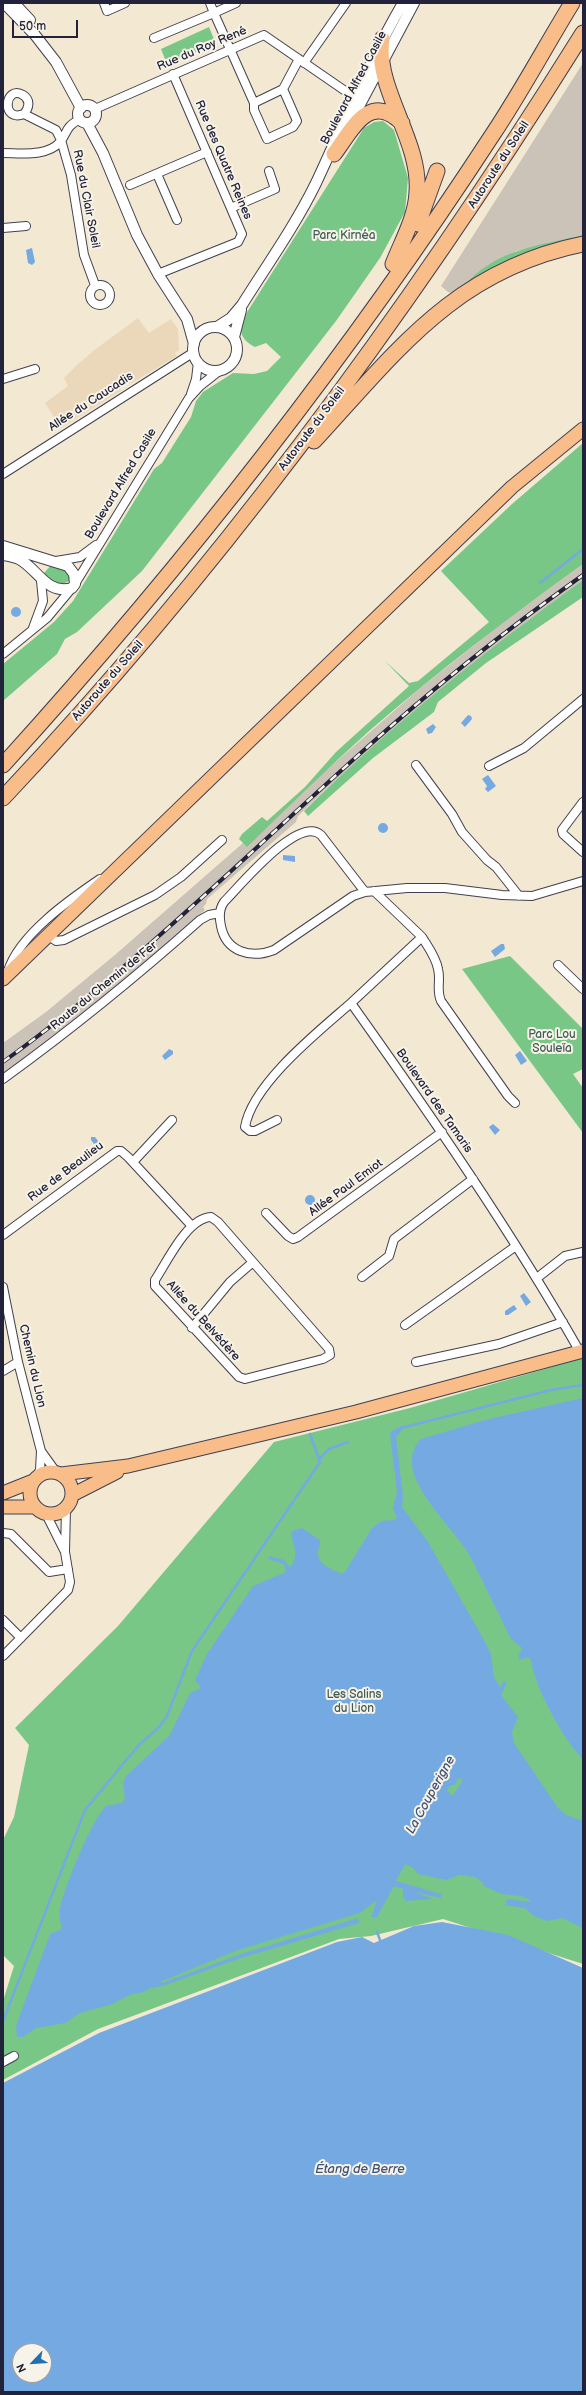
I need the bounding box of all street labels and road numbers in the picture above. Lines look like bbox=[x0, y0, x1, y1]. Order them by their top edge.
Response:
street label: Rue du Roy René bbox=[155, 24, 249, 74]
street label: Boulevard Alfred Casile bbox=[318, 29, 390, 147]
street label: Rue des Quatre Reines bbox=[191, 98, 255, 222]
street label: Autoroute du Soleil bbox=[465, 119, 533, 211]
street label: Rue du Clair Soleil bbox=[69, 149, 103, 249]
street label: Allée du Caucadis bbox=[46, 369, 136, 435]
street label: Autoroute du Soleil bbox=[276, 384, 348, 474]
street label: Boulevard Alfred Casile bbox=[82, 426, 160, 542]
street label: Autoroute du Soleil bbox=[69, 638, 147, 724]
street label: Route du Chemin de Fer bbox=[48, 939, 160, 1033]
street label: Boulevard des Tamaris bbox=[393, 1046, 475, 1156]
street label: Rue de Beaulieu bbox=[25, 1139, 107, 1205]
street label: Allée Paul Emiot bbox=[306, 1156, 386, 1220]
street label: Allée du Belvédère bbox=[163, 1278, 243, 1364]
street label: Chemin du Lion bbox=[15, 1323, 49, 1409]

